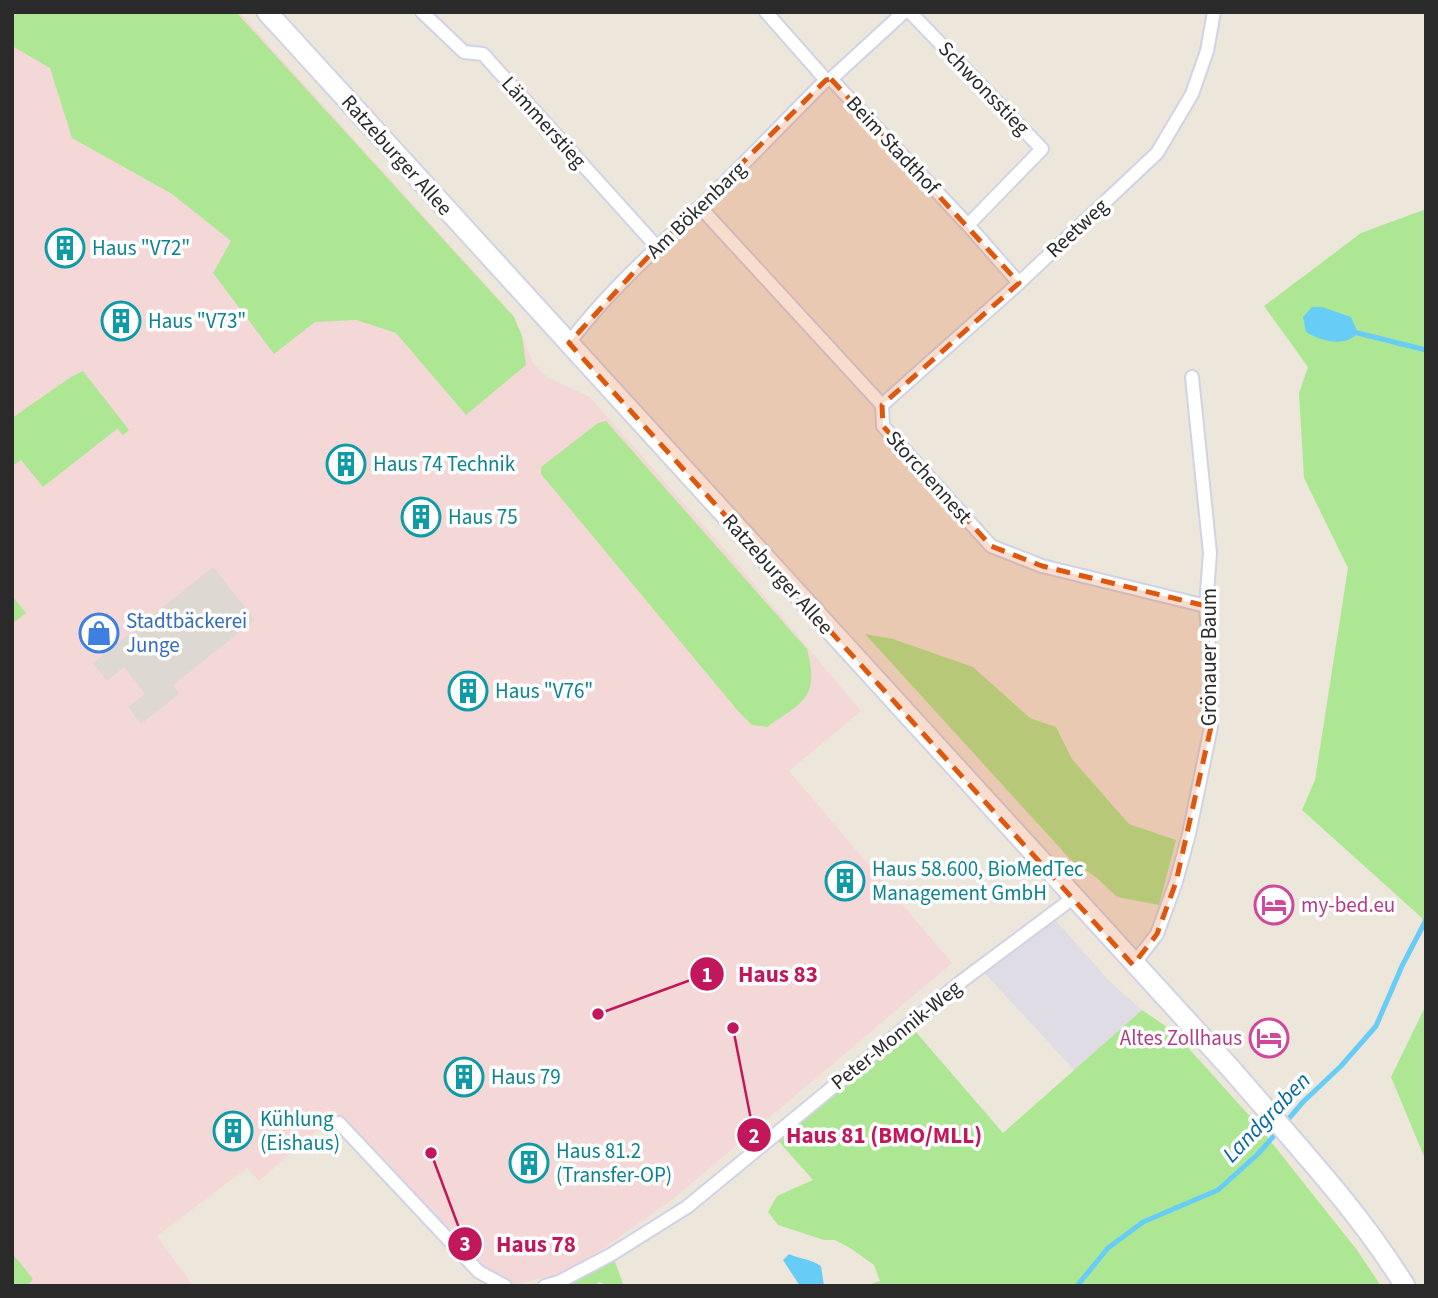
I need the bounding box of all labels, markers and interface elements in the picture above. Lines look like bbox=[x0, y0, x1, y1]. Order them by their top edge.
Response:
street label: Schwonsstieg bbox=[931, 34, 1037, 142]
street label: Lämmerstieg bbox=[494, 69, 594, 175]
street label: Ratzeburger Allee bbox=[334, 88, 460, 222]
street label: Beim Stadthof bbox=[839, 89, 947, 202]
street label: Am Bökenbarg bbox=[639, 154, 753, 265]
street label: Reetweg bbox=[1039, 191, 1115, 265]
building icon: Haus "V72" bbox=[44, 227, 86, 269]
place label: Haus "V72" bbox=[92, 233, 190, 263]
building icon: Haus "V73" bbox=[100, 300, 142, 342]
place label: Haus "V73" bbox=[148, 306, 246, 336]
street label: Storchennest bbox=[879, 424, 979, 530]
building icon: Haus 74 Technik bbox=[325, 443, 367, 485]
place label: Haus 74 Technik bbox=[373, 449, 516, 479]
building icon: Haus 75 bbox=[400, 496, 442, 538]
place label: Haus 75 bbox=[448, 502, 518, 532]
street label: Ratzeburger Allee bbox=[715, 507, 841, 641]
street label: Grönauer Baum bbox=[1194, 588, 1224, 726]
place label: Stadtbäckerei Junge bbox=[126, 606, 247, 660]
shop icon: Stadtbäckerei Junge bbox=[78, 612, 120, 654]
building icon: Haus "V76" bbox=[447, 670, 489, 712]
place label: Haus "V76" bbox=[495, 676, 593, 706]
place label: Haus 58.600, BioMedTec Management GmbH bbox=[872, 854, 1084, 908]
building icon: Haus 58.600, BioMedTec Management GmbH bbox=[824, 860, 866, 902]
hotel icon: my-bed.eu bbox=[1253, 884, 1295, 926]
place label: my-bed.eu bbox=[1301, 890, 1395, 920]
callout: Haus 83 bbox=[690, 952, 832, 996]
text: Haus 83 bbox=[738, 958, 818, 991]
text: 1 bbox=[701, 960, 713, 990]
street label: Peter-Monnik-Weg bbox=[824, 973, 968, 1097]
hotel icon: Altes Zollhaus bbox=[1248, 1017, 1290, 1059]
place label: Altes Zollhaus bbox=[1120, 1023, 1242, 1053]
building icon: Haus 79 bbox=[443, 1056, 485, 1098]
place label: Haus 79 bbox=[491, 1062, 561, 1092]
water label: Landgraben bbox=[1215, 1065, 1318, 1170]
place label: Kühlung (Eishaus) bbox=[260, 1104, 340, 1158]
building icon: Kühlung (Eishaus) bbox=[212, 1110, 254, 1152]
callout: Haus 81 (BMO/MLL) bbox=[737, 1113, 996, 1157]
text: Haus 81 (BMO/MLL) bbox=[786, 1119, 982, 1152]
text: 2 bbox=[748, 1121, 760, 1151]
place label: Haus 81.2 (Transfer-OP) bbox=[556, 1136, 672, 1190]
building icon: Haus 81.2 (Transfer-OP) bbox=[508, 1142, 550, 1184]
callout: Haus 78 bbox=[448, 1222, 590, 1266]
text: Haus 78 bbox=[496, 1228, 576, 1261]
text: 3 bbox=[459, 1229, 471, 1259]

